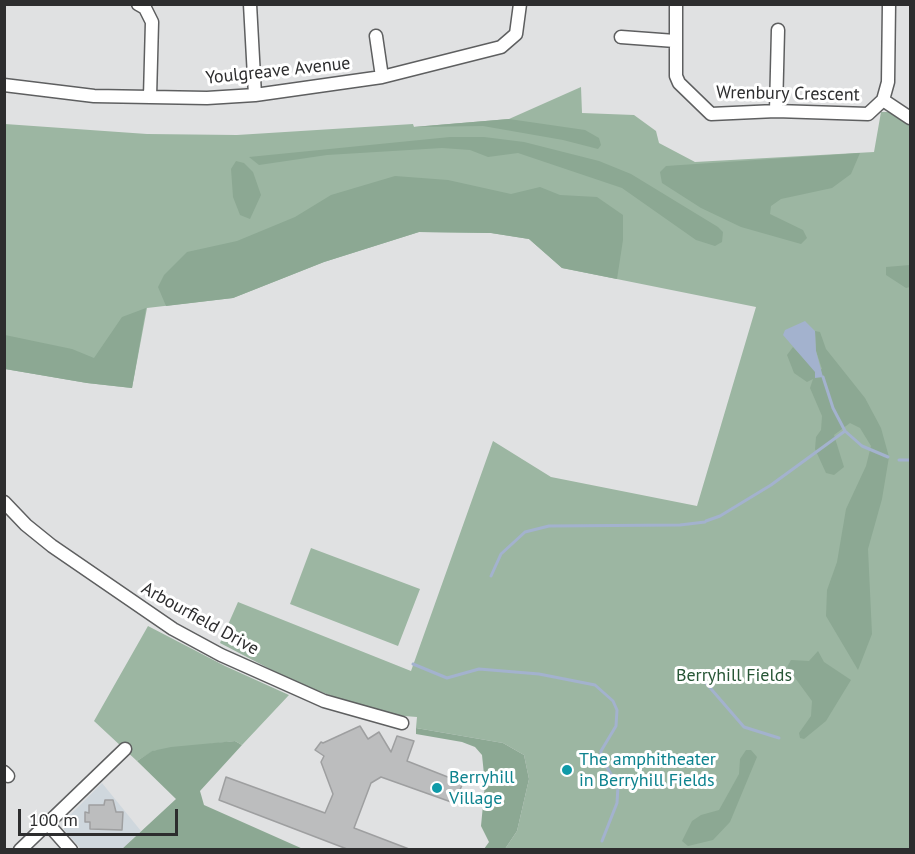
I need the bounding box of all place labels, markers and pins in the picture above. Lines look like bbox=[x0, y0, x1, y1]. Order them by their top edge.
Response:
place label: The amphitheater in Berryhill Fields bbox=[579, 749, 716, 792]
marker: The amphitheater in Berryhill Fields bbox=[560, 763, 574, 777]
place label: Berryhill Village bbox=[449, 767, 514, 810]
marker: Berryhill Village bbox=[430, 781, 444, 795]

